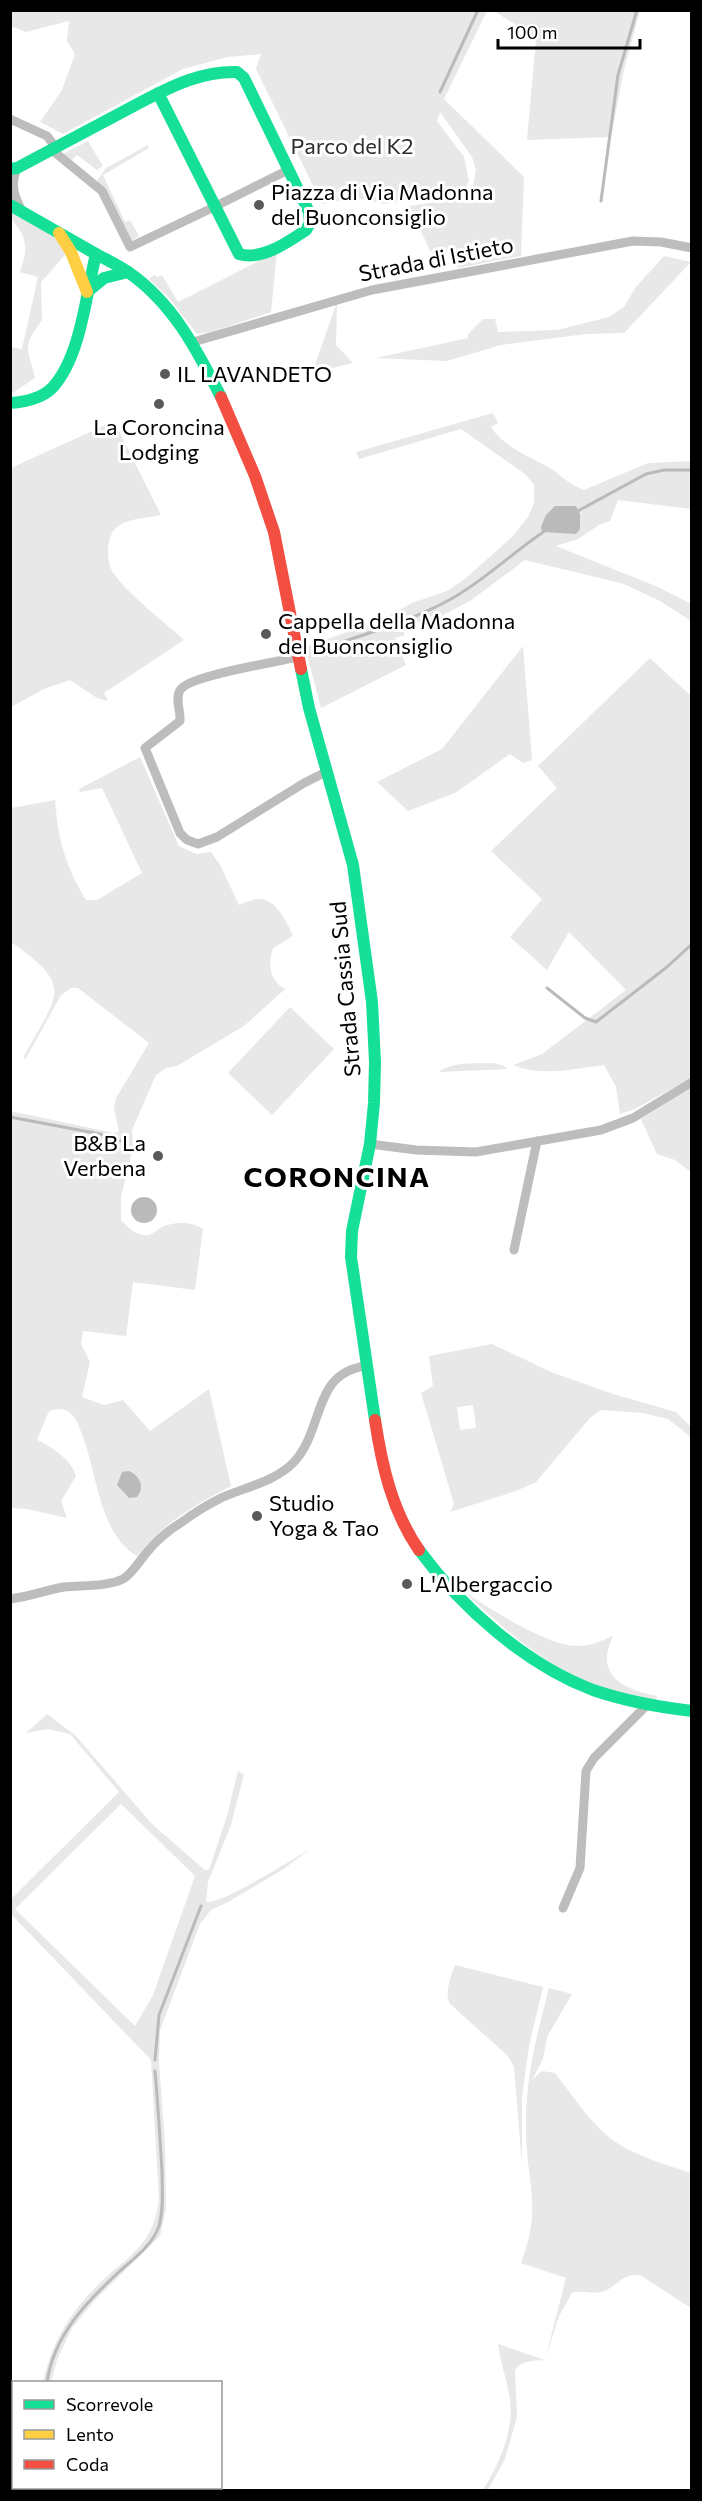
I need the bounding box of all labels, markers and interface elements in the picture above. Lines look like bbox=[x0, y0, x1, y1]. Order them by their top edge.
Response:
scale bar bbox=[498, 12, 640, 50]
text: 100 m bbox=[507, 21, 557, 43]
park label: Parco del K2 bbox=[290, 132, 414, 159]
place label: Piazza di Via Madonna del Buonconsiglio bbox=[271, 178, 494, 230]
marker: Piazza di Via Madonna del Buonconsiglio bbox=[252, 198, 266, 212]
street label: Strada di Istieto bbox=[356, 230, 516, 287]
place label: IL LAVANDETO bbox=[177, 360, 332, 387]
marker: IL LAVANDETO bbox=[158, 367, 172, 381]
marker: La Coroncina Lodging bbox=[152, 397, 166, 411]
place label: La Coroncina Lodging bbox=[93, 413, 225, 465]
place label: Cappella della Madonna del Buonconsiglio bbox=[278, 607, 515, 659]
marker: Cappella della Madonna del Buonconsiglio bbox=[259, 627, 273, 641]
street label: Strada Cassia Sud bbox=[323, 900, 366, 1078]
place label: B&B La Verbena bbox=[63, 1129, 146, 1181]
marker: B&B La Verbena bbox=[151, 1149, 165, 1163]
district label: CORONCINA bbox=[243, 1159, 431, 1193]
place label: Studio Yoga & Tao bbox=[269, 1489, 379, 1541]
marker: Studio Yoga & Tao bbox=[250, 1509, 264, 1523]
place label: L'Albergaccio bbox=[419, 1570, 553, 1597]
marker: L'Albergaccio bbox=[400, 1577, 414, 1591]
legend bbox=[12, 2381, 222, 2489]
text: Scorrevole bbox=[66, 2393, 153, 2415]
text: Lento bbox=[66, 2423, 114, 2445]
text: Coda bbox=[66, 2453, 109, 2475]

